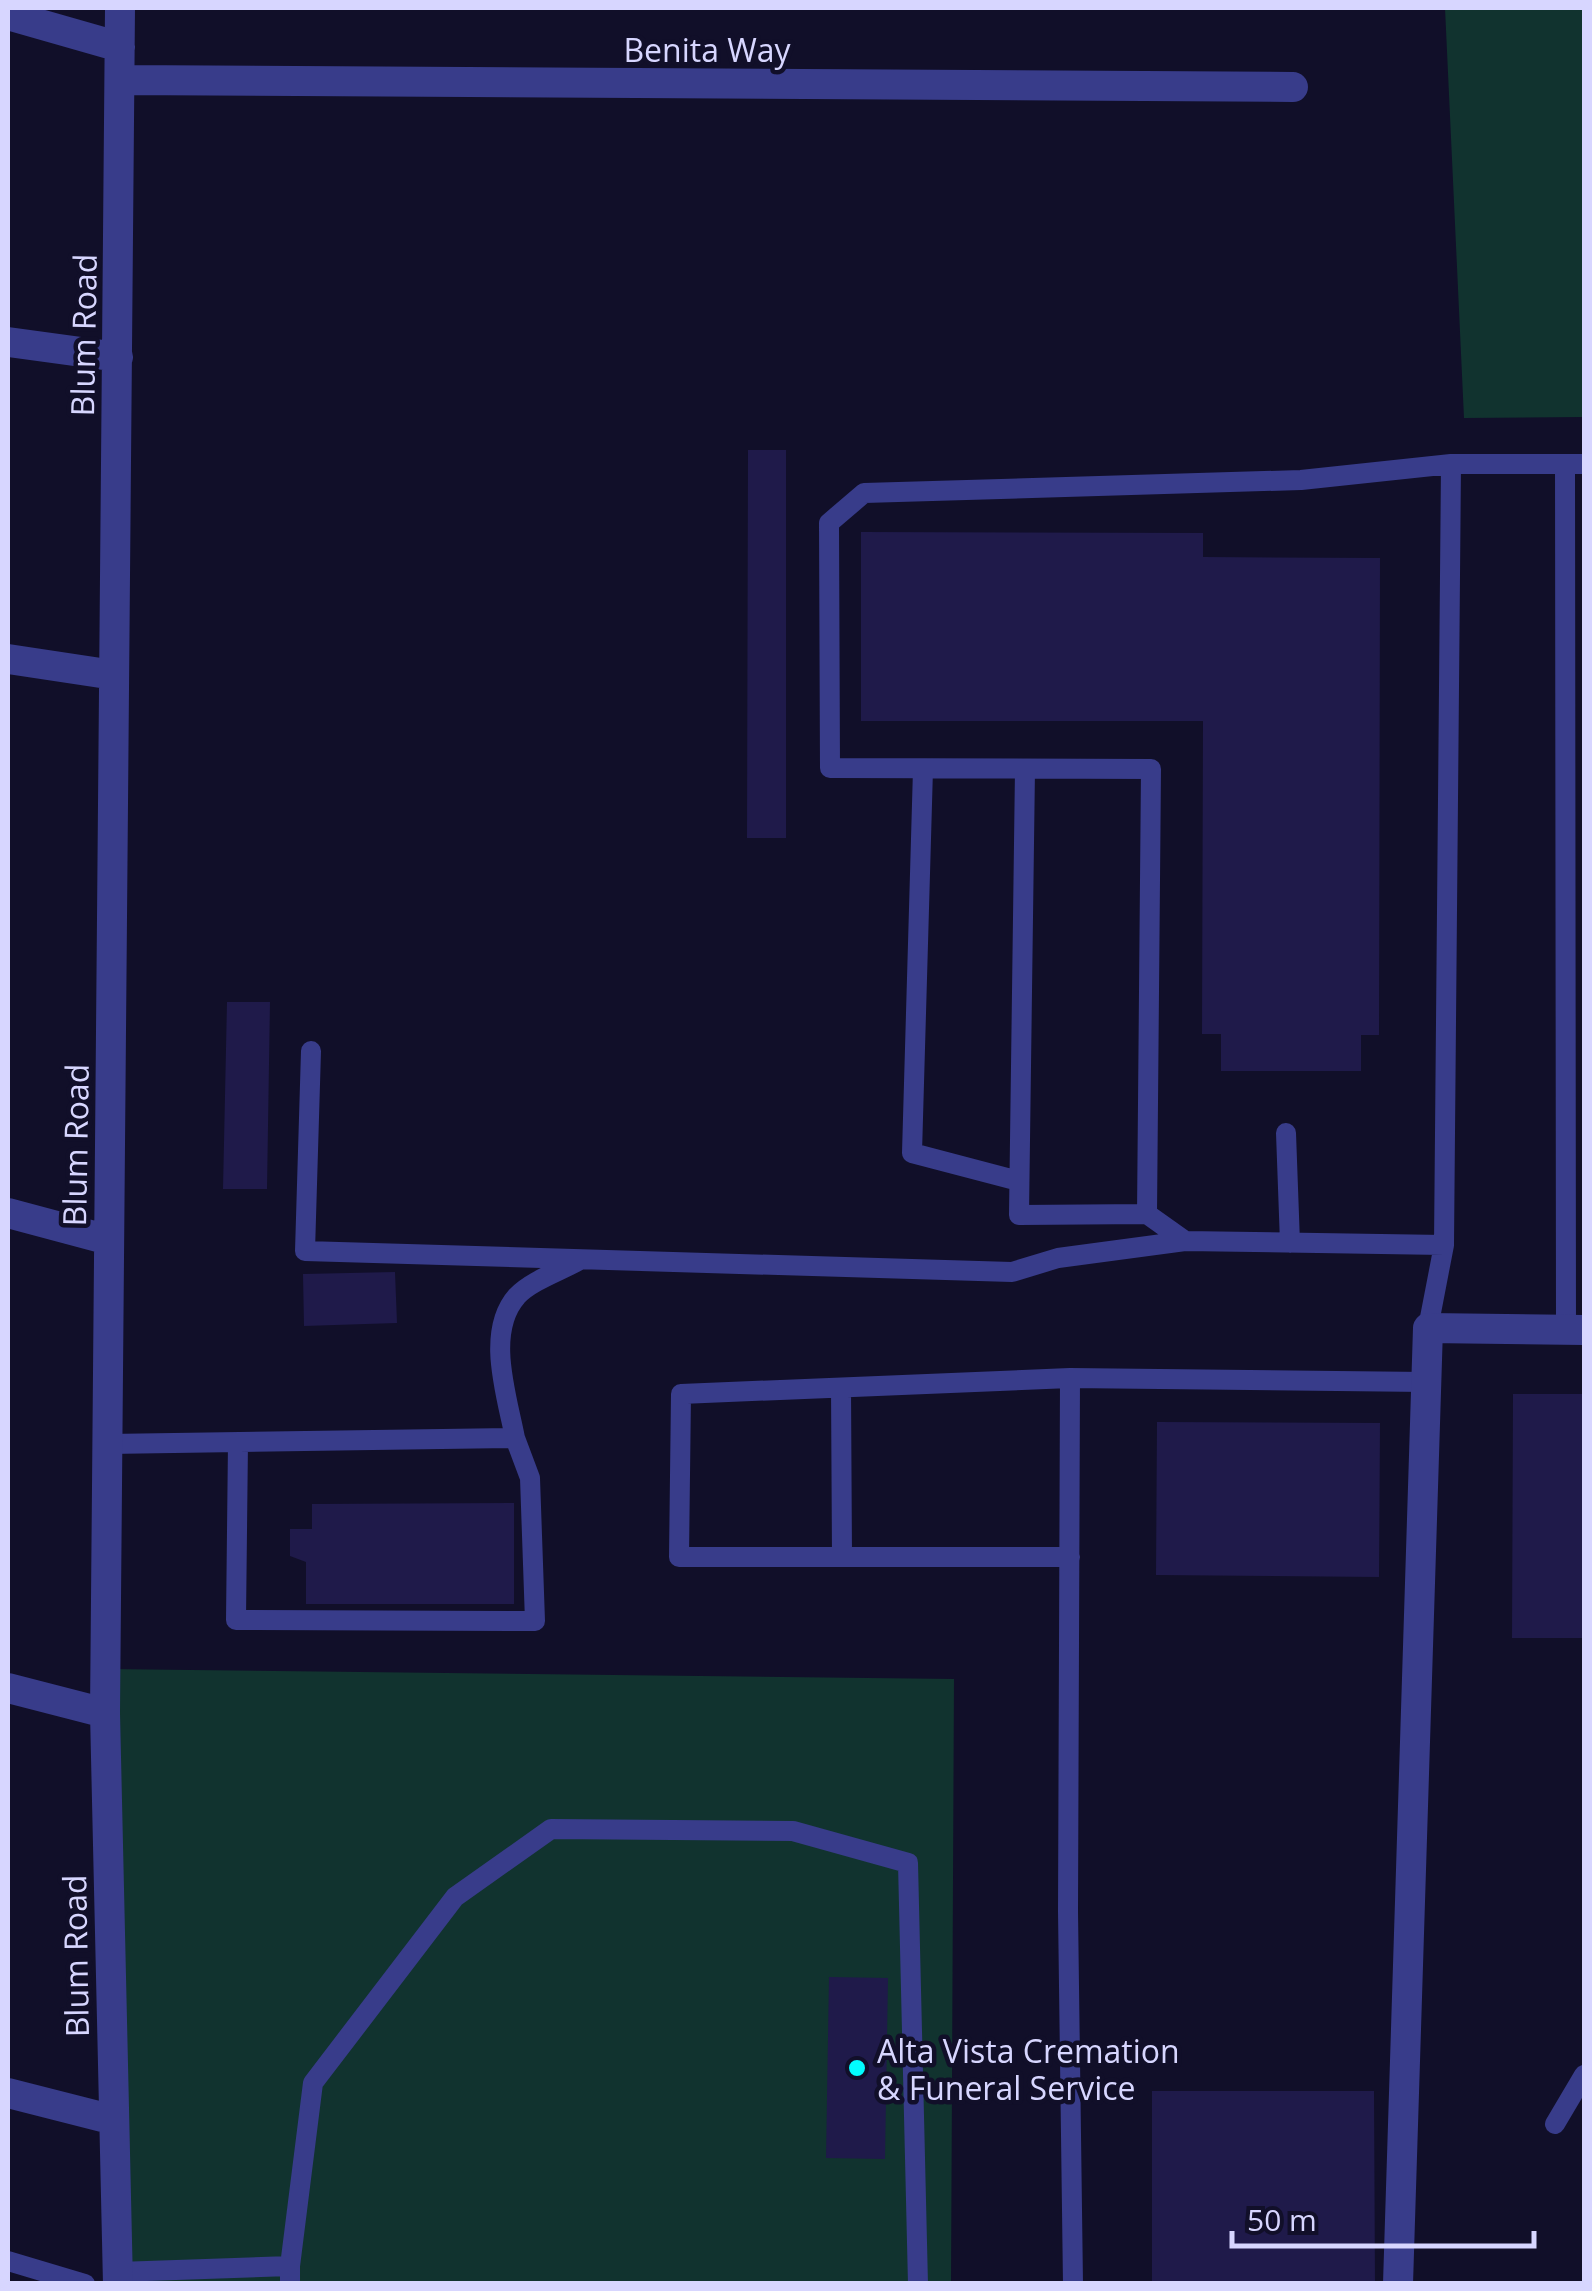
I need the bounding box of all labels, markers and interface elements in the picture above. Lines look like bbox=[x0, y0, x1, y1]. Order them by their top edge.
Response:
street label: Benita Way bbox=[623, 28, 792, 71]
street label: Blum Road bbox=[60, 253, 106, 417]
street label: Blum Road bbox=[52, 1063, 98, 1227]
street label: Blum Road bbox=[52, 1874, 98, 2038]
place label: Alta Vista Cremation & Funeral Service bbox=[877, 2029, 1180, 2109]
marker: Alta Vista Cremation & Funeral Service bbox=[846, 2057, 868, 2079]
scale bar bbox=[1232, 2186, 1534, 2248]
text: 50 m bbox=[1247, 2199, 1317, 2240]

